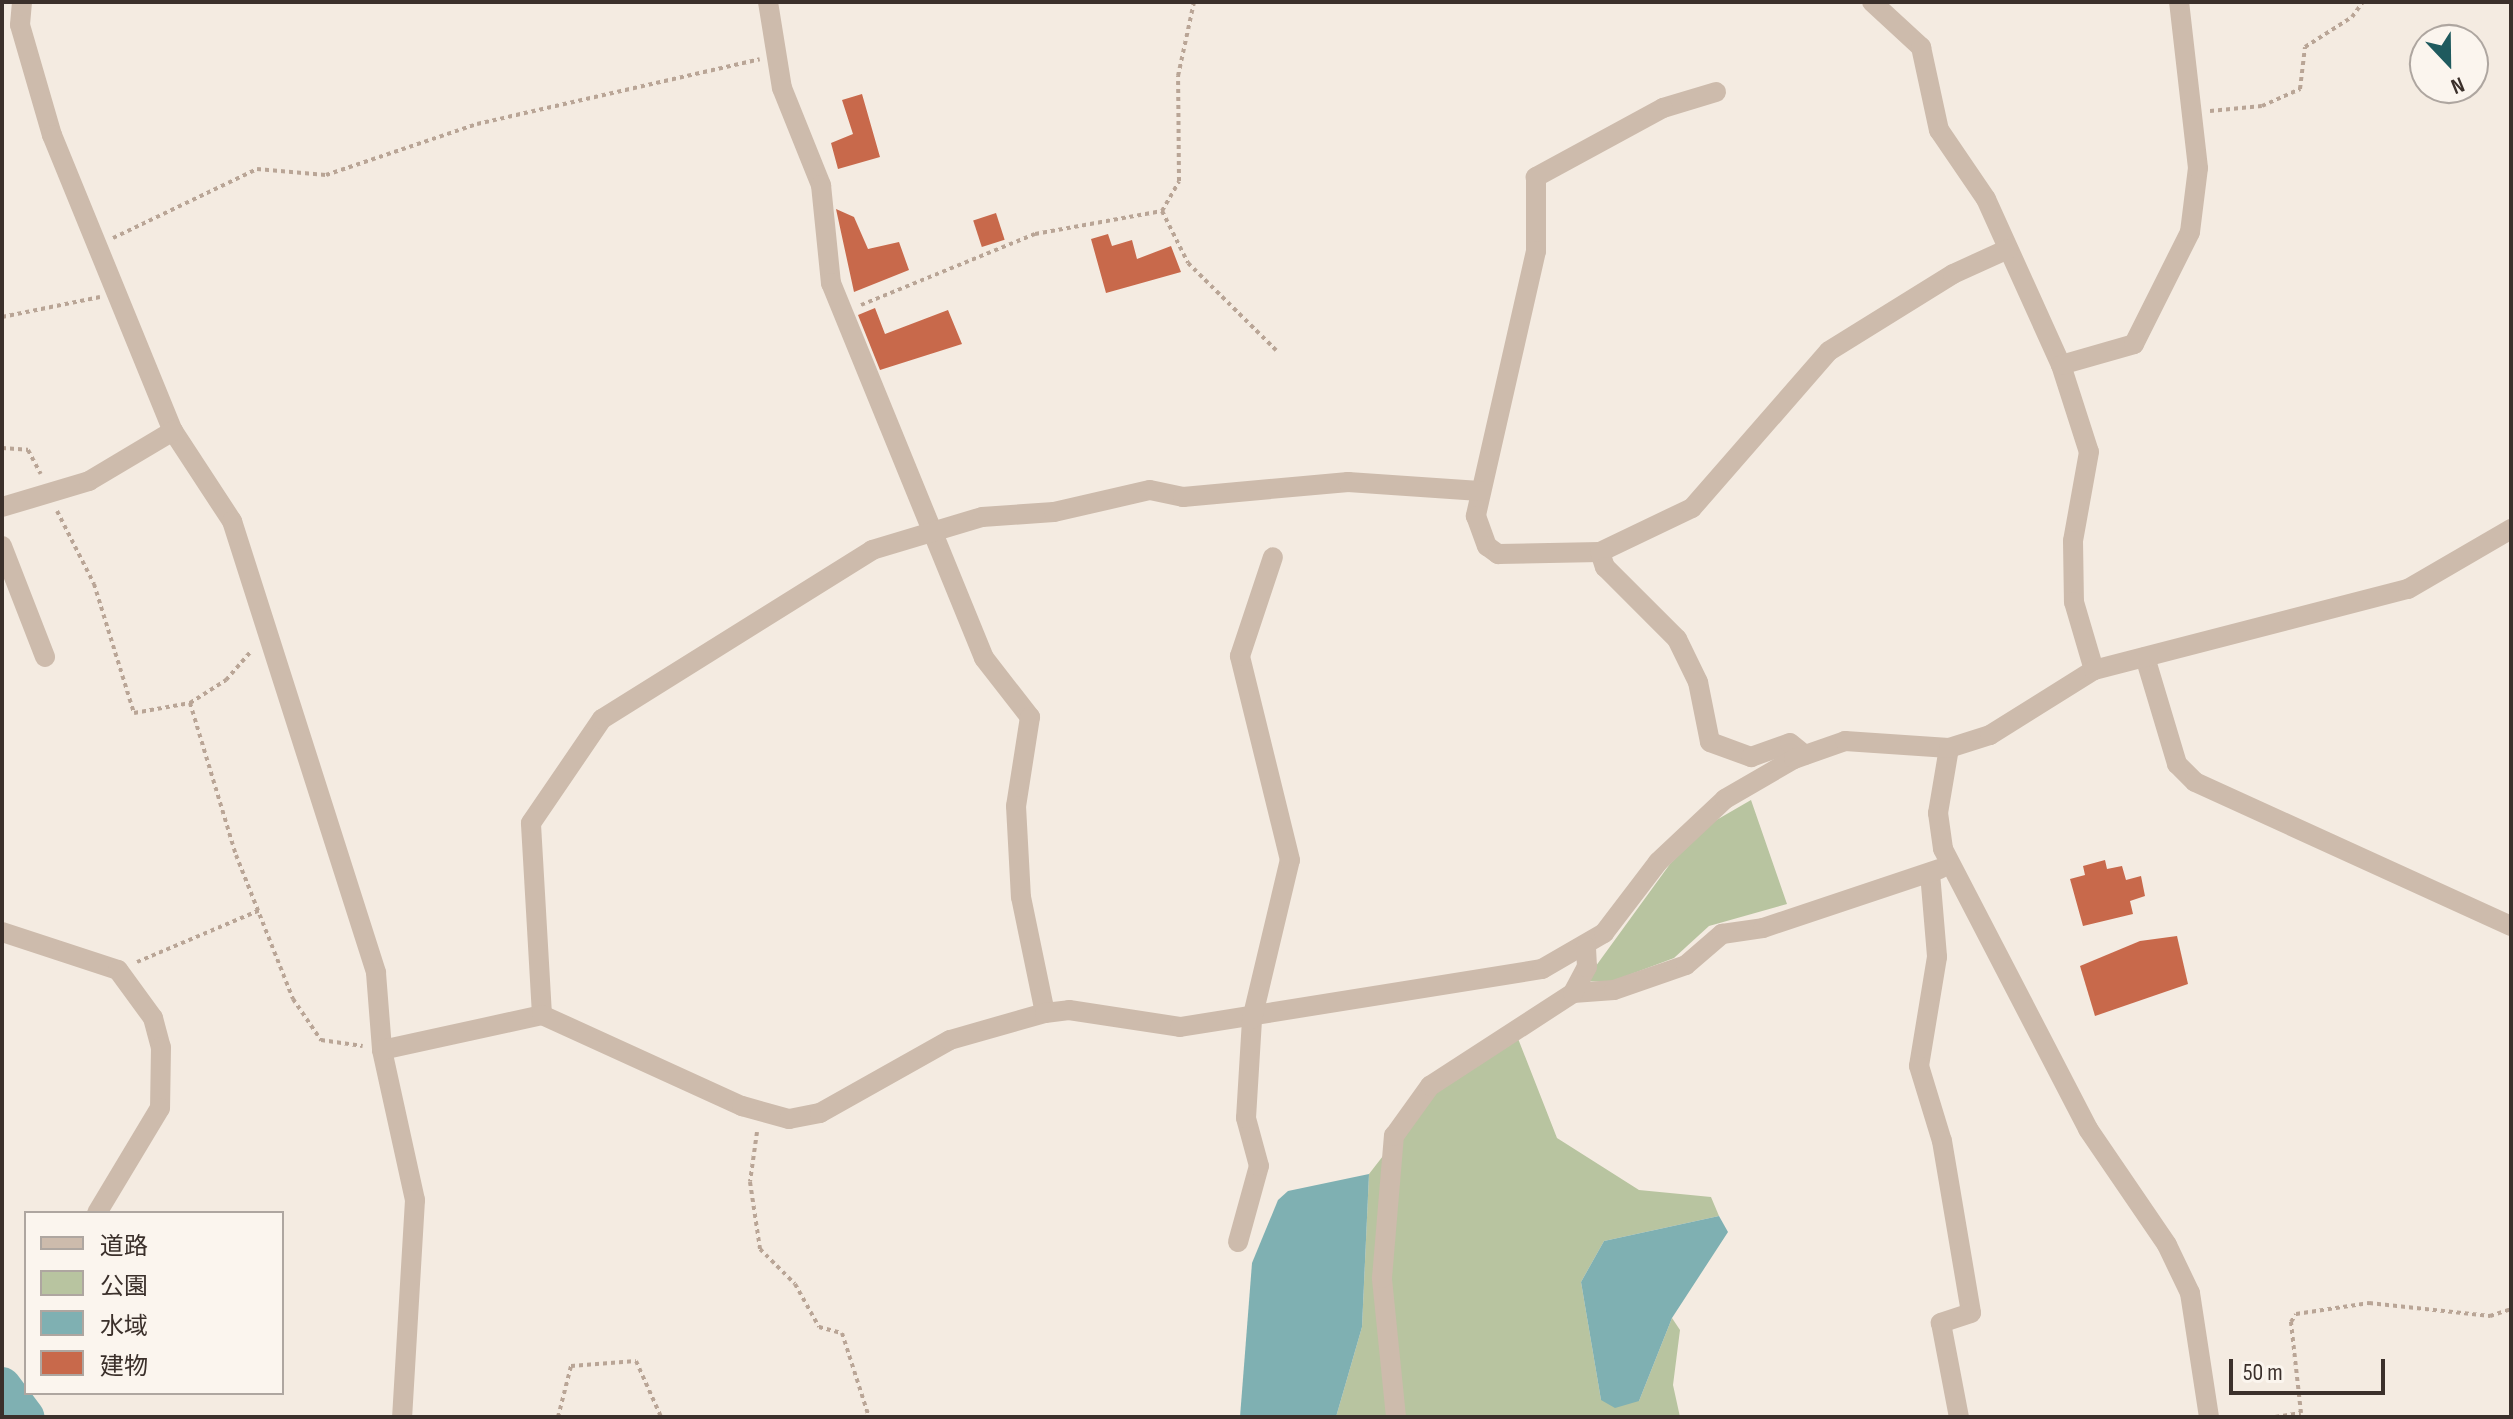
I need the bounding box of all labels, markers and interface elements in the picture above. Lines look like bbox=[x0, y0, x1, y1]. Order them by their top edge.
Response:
north arrow bbox=[2409, 24, 2489, 104]
text: N bbox=[2447, 70, 2468, 100]
legend bbox=[24, 1211, 284, 1395]
text: 道路 bbox=[100, 1232, 148, 1261]
text: 公園 bbox=[100, 1272, 148, 1301]
text: 水域 bbox=[100, 1312, 148, 1341]
scale bar bbox=[2233, 1343, 2389, 1393]
text: 建物 bbox=[100, 1352, 148, 1381]
text: 50 m bbox=[2243, 1358, 2283, 1387]

